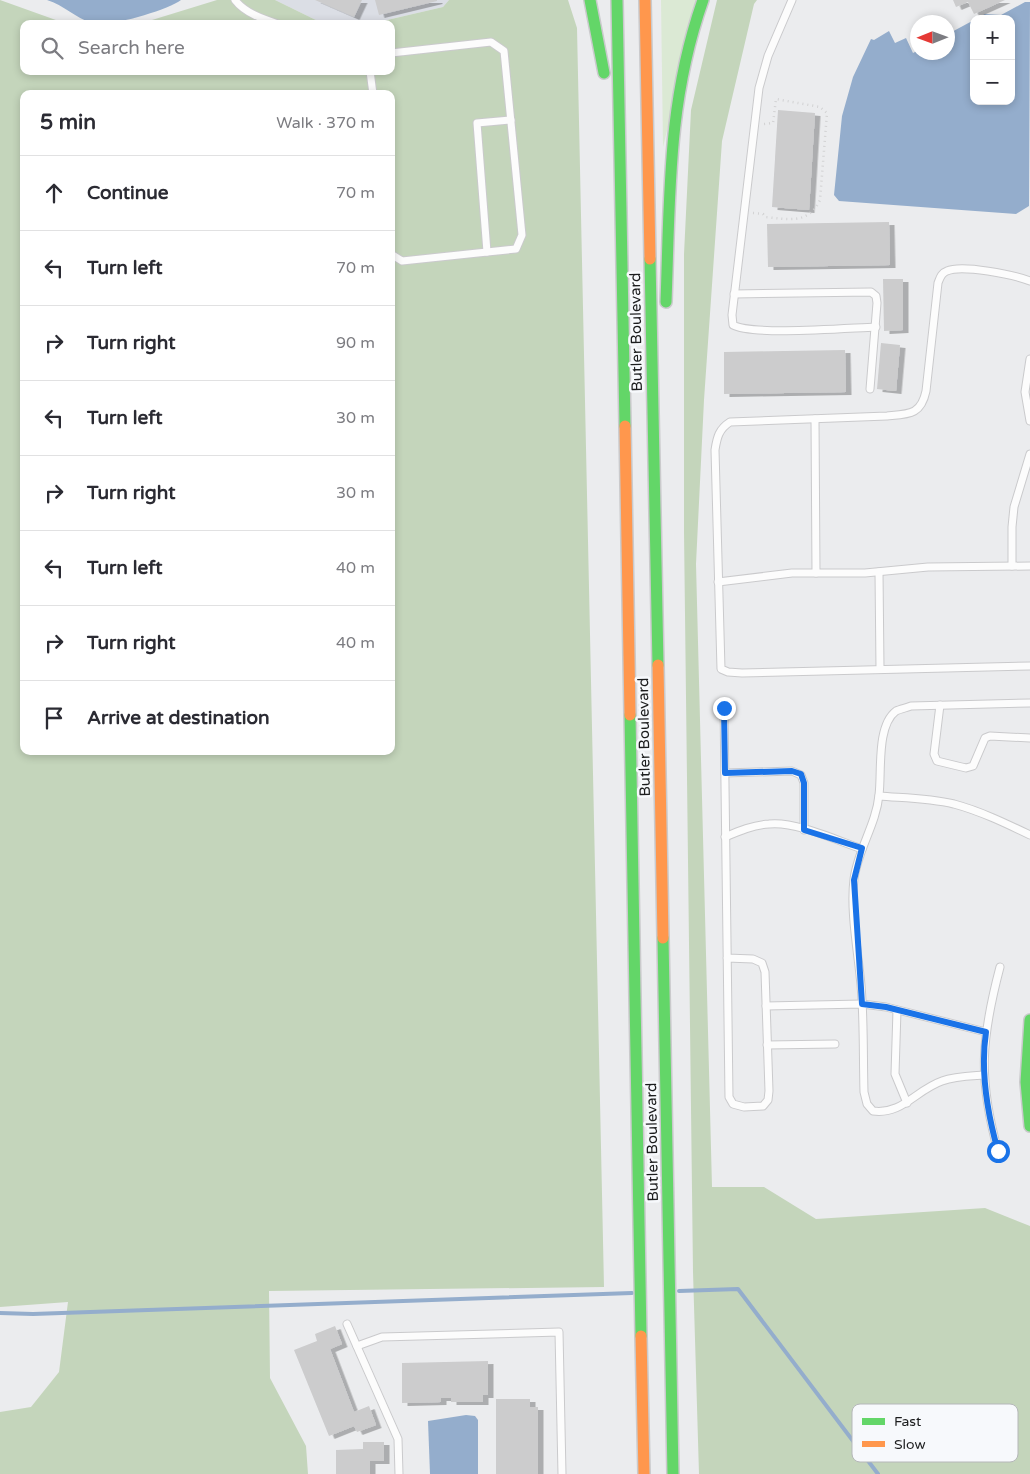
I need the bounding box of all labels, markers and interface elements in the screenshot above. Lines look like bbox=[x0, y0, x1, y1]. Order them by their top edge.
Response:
north arrow bbox=[910, 15, 955, 60]
map controls bbox=[970, 15, 1015, 105]
button: + bbox=[970, 15, 1015, 60]
search box bbox=[20, 20, 395, 75]
icon: search bbox=[38, 34, 66, 62]
text: Search here bbox=[78, 37, 185, 59]
button: − bbox=[970, 60, 1015, 105]
text: 5 min bbox=[40, 110, 96, 135]
text: Walk · 370 m bbox=[276, 113, 375, 133]
icon: ahead bbox=[40, 179, 68, 207]
text: Continue bbox=[87, 182, 169, 204]
text: 70 m bbox=[336, 183, 375, 203]
icon: left bbox=[40, 254, 68, 282]
text: Turn left bbox=[87, 257, 163, 279]
text: 70 m bbox=[336, 258, 375, 278]
street label: Butler Boulevard bbox=[626, 272, 646, 392]
icon: right bbox=[40, 329, 68, 357]
text: Turn right bbox=[87, 332, 175, 354]
text: 90 m bbox=[336, 333, 375, 353]
icon: left bbox=[40, 404, 68, 432]
text: Turn left bbox=[87, 407, 163, 429]
text: 30 m bbox=[336, 408, 375, 428]
icon: right bbox=[40, 479, 68, 507]
text: Turn right bbox=[87, 482, 175, 504]
text: 30 m bbox=[336, 483, 375, 503]
icon: left bbox=[40, 554, 68, 582]
text: Turn left bbox=[87, 557, 163, 579]
text: 40 m bbox=[336, 558, 375, 578]
icon: right bbox=[40, 629, 68, 657]
text: Turn right bbox=[87, 632, 175, 654]
text: 40 m bbox=[336, 633, 375, 653]
street label: Butler Boulevard bbox=[634, 677, 654, 797]
route end bbox=[713, 697, 736, 720]
icon: arrive bbox=[40, 704, 68, 732]
text: Arrive at destination bbox=[87, 707, 270, 729]
street label: Butler Boulevard bbox=[642, 1082, 662, 1202]
route start bbox=[987, 1140, 1010, 1163]
legend bbox=[852, 1404, 1018, 1462]
text: Fast bbox=[894, 1413, 922, 1430]
text: Slow bbox=[894, 1436, 926, 1453]

